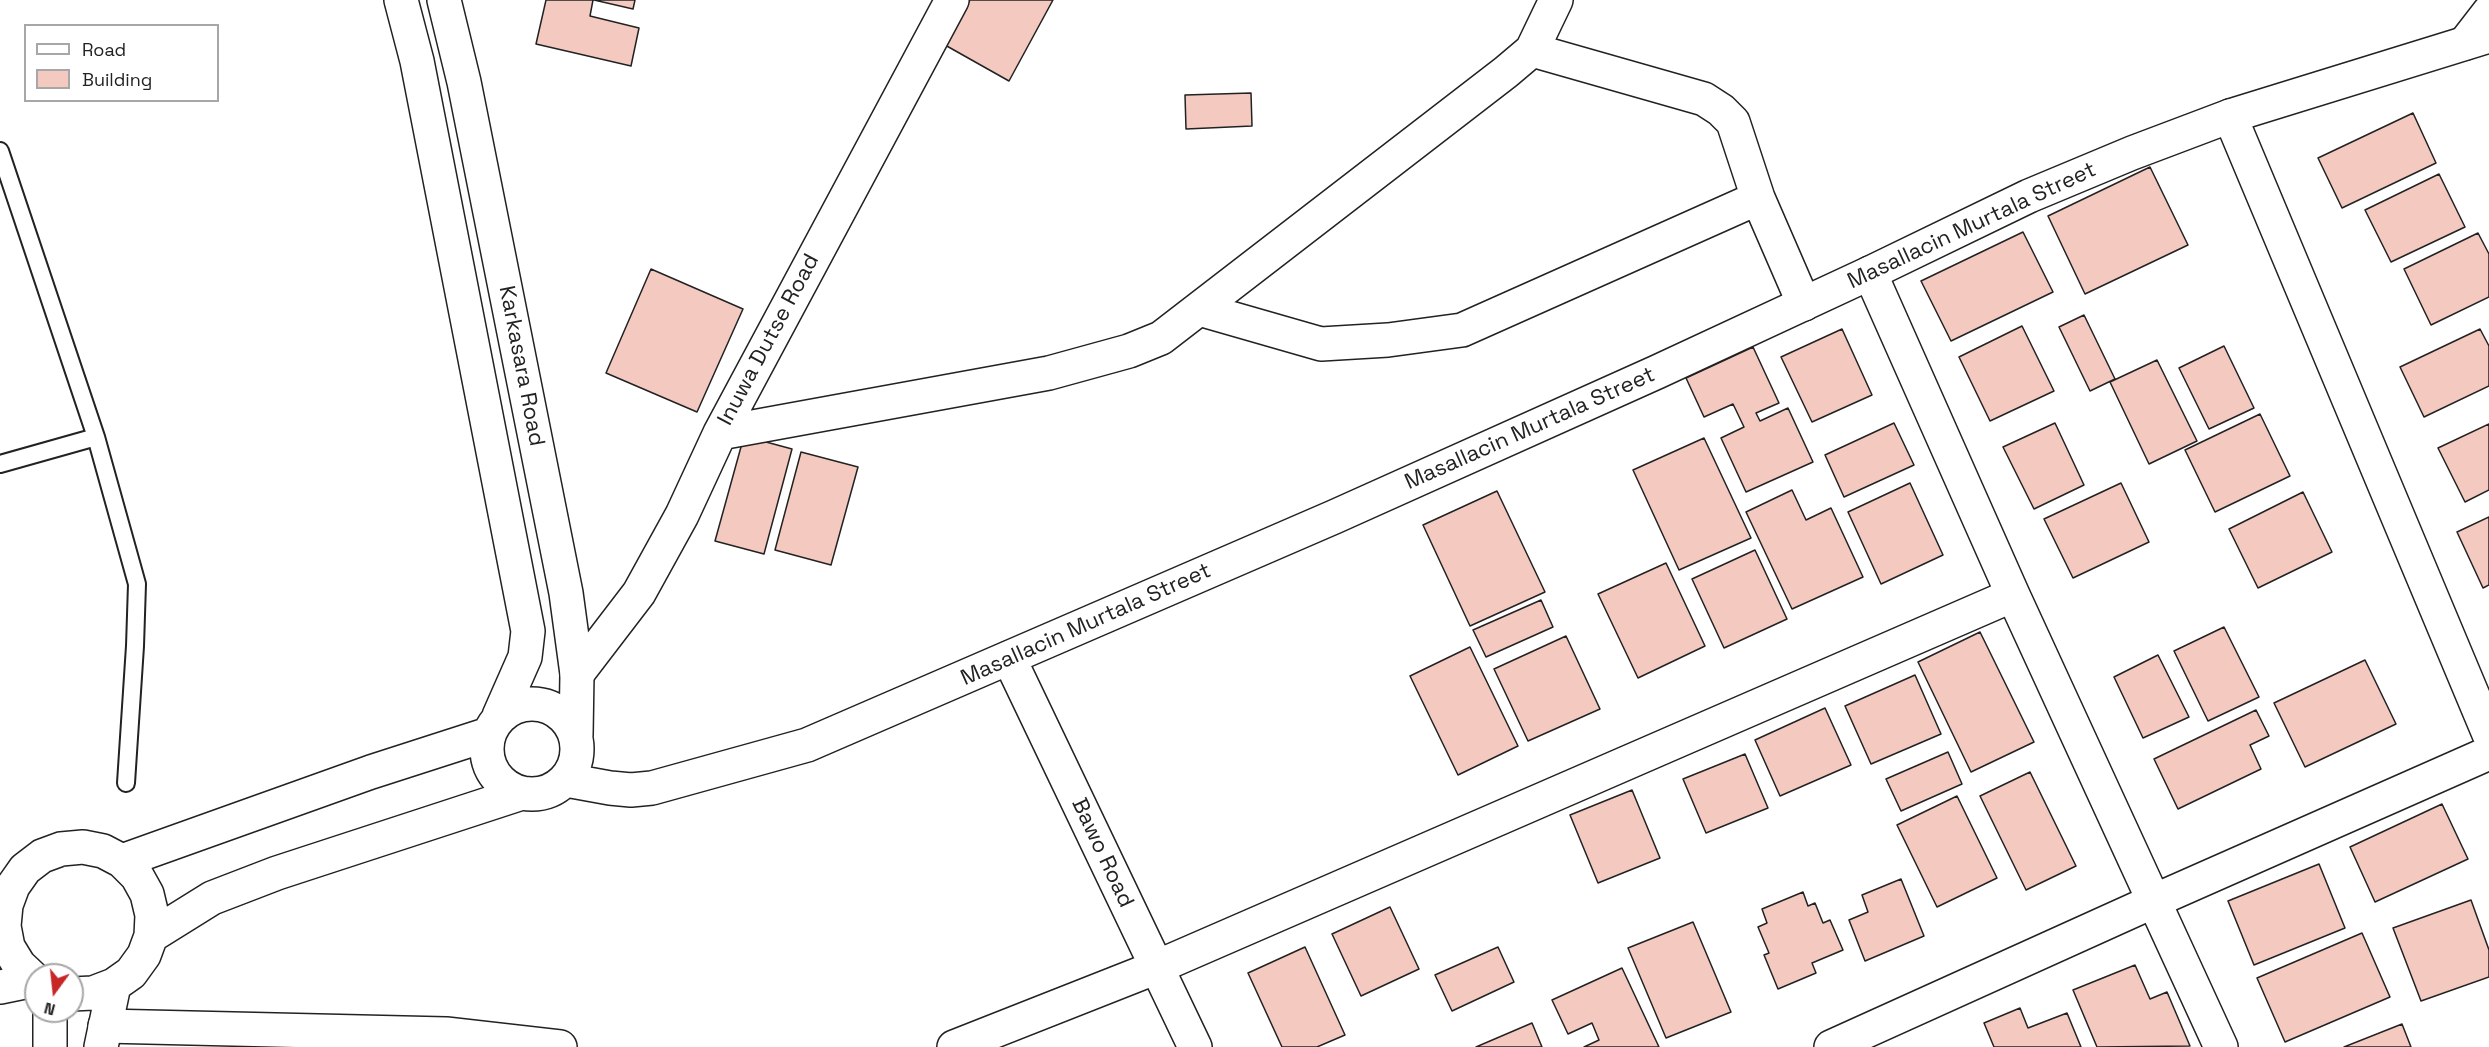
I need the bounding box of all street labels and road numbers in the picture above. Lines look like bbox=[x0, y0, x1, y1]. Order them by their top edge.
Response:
street label: Masallacin Murtala Street bbox=[1844, 157, 2100, 295]
street label: Inuwa Dutse Road bbox=[713, 250, 825, 430]
street label: Karkasara Road bbox=[493, 284, 549, 448]
street label: Masallacin Murtala Street bbox=[1401, 362, 1659, 496]
street label: Masallacin Murtala Street bbox=[957, 558, 1215, 692]
street label: Bawo Road bbox=[1065, 794, 1139, 912]

